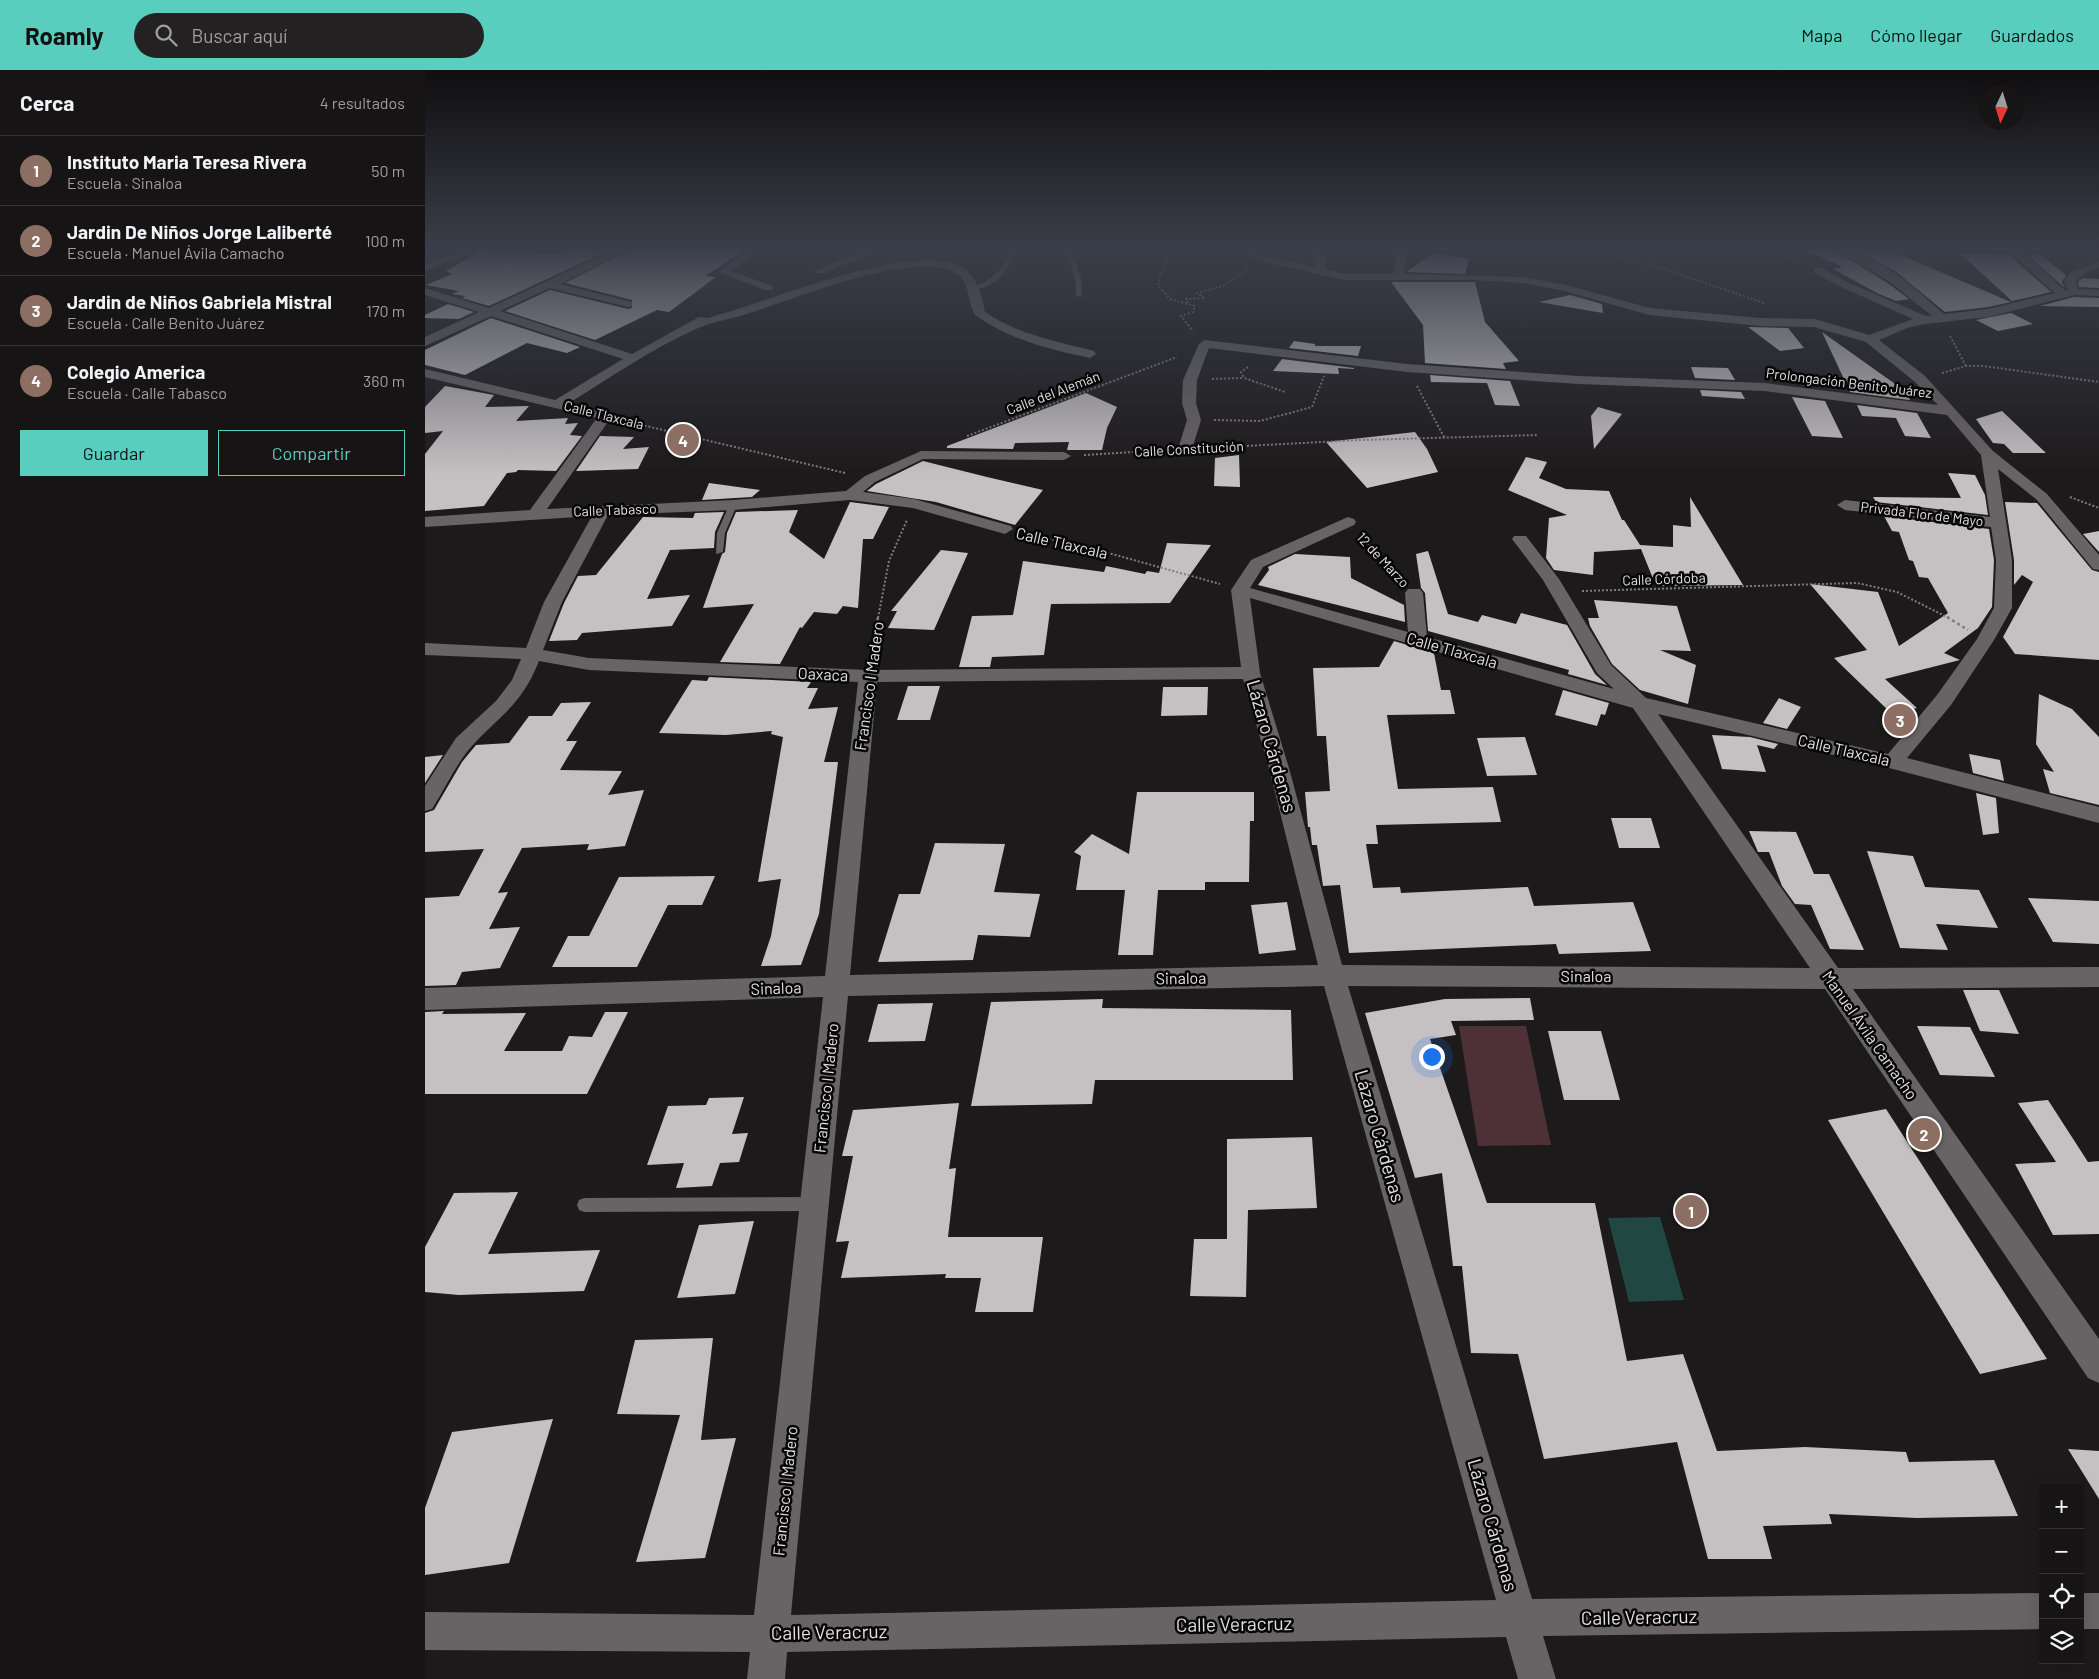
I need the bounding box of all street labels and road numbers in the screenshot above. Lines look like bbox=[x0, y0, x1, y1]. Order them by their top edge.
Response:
street label: Prolongación Benito Juárez bbox=[1765, 364, 1933, 401]
street label: Calle del Alemán bbox=[1004, 367, 1102, 418]
street label: Calle Tlaxcala bbox=[562, 396, 646, 433]
street label: Calle Constitución bbox=[1134, 437, 1244, 460]
street label: Privada Flor de Mayo bbox=[1860, 498, 1985, 529]
street label: Calle Tabasco bbox=[573, 500, 657, 519]
street label: Calle Tlaxcala bbox=[1014, 523, 1110, 562]
street label: 12 de Marzo bbox=[1354, 529, 1413, 591]
street label: Calle Córdoba bbox=[1622, 569, 1706, 588]
street label: Francisco I Madero bbox=[850, 620, 887, 752]
street label: Calle Tlaxcala bbox=[1405, 628, 1500, 672]
street label: Oaxaca bbox=[797, 663, 849, 684]
street label: Lázaro Cárdenas bbox=[1243, 677, 1302, 815]
street label: Calle Tlaxcala bbox=[1796, 730, 1892, 769]
street label: Sinaloa bbox=[1561, 966, 1611, 985]
street label: Manuel Ávila Camacho bbox=[1819, 967, 1922, 1103]
street label: Sinaloa bbox=[1155, 968, 1207, 987]
street label: Sinaloa bbox=[750, 977, 802, 998]
street label: Francisco I Madero bbox=[809, 1022, 842, 1154]
street label: Lázaro Cárdenas bbox=[1351, 1067, 1410, 1205]
street label: Francisco I Madero bbox=[768, 1425, 801, 1557]
street label: Lázaro Cárdenas bbox=[1464, 1456, 1523, 1594]
street label: Calle Veracruz bbox=[1581, 1604, 1697, 1629]
street label: Calle Veracruz bbox=[1176, 1611, 1292, 1636]
street label: Calle Veracruz bbox=[771, 1619, 887, 1644]

